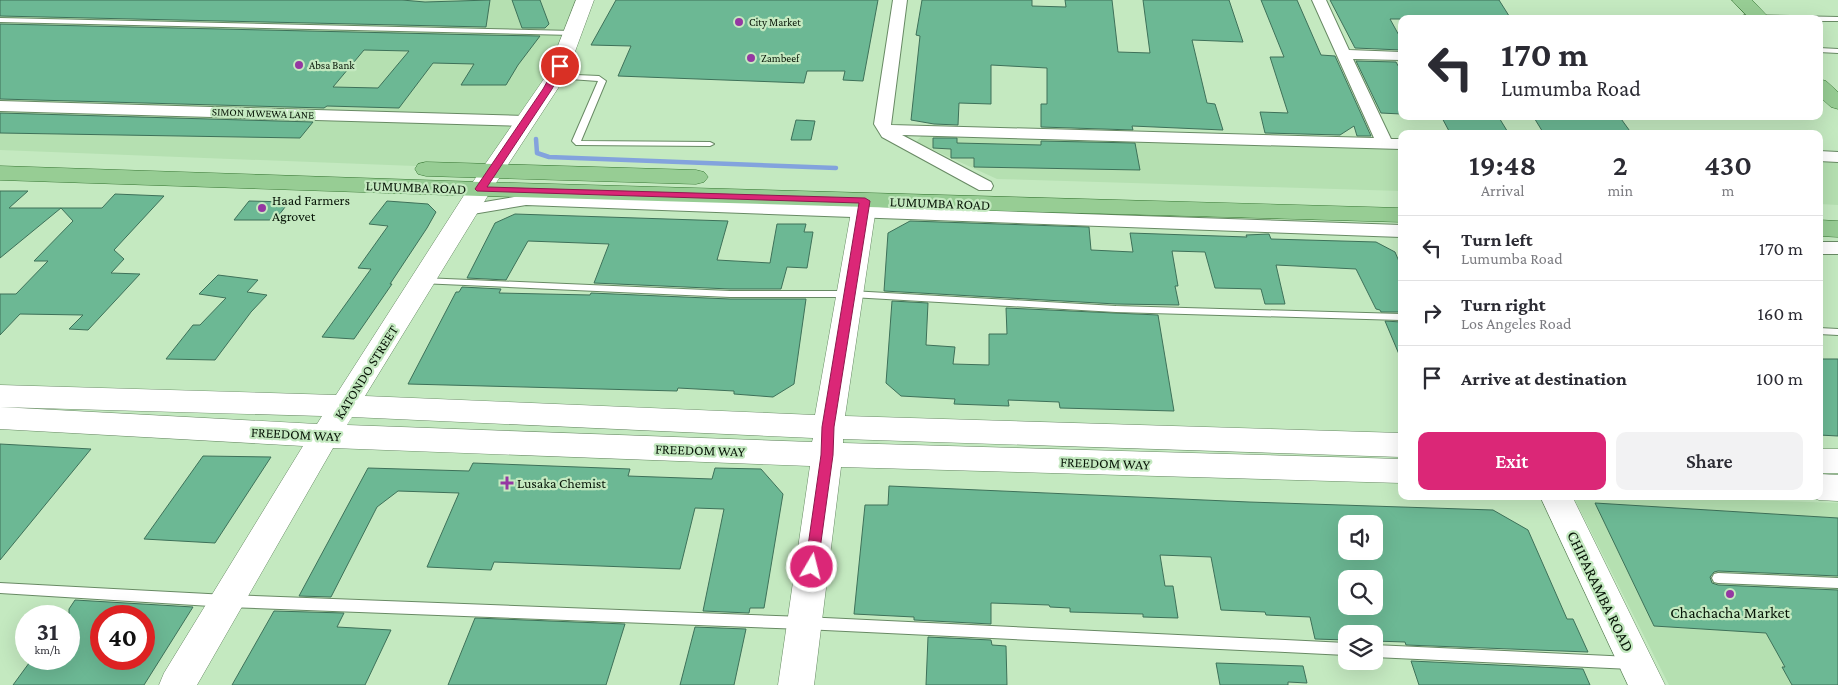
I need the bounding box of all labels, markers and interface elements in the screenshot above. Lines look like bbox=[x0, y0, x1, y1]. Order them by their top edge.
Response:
marker: City Market bbox=[733, 16, 745, 28]
place label: City Market bbox=[749, 16, 801, 29]
icon: left bbox=[1418, 35, 1483, 100]
text: 170 m bbox=[1501, 35, 1588, 74]
pin bbox=[539, 45, 581, 87]
icon: arrive bbox=[546, 52, 574, 80]
marker: Zambeef bbox=[745, 52, 757, 64]
place label: Zambeef bbox=[761, 52, 800, 64]
marker: Absa Bank bbox=[293, 59, 305, 71]
place label: Absa Bank bbox=[309, 59, 355, 71]
text: Lumumba Road bbox=[1501, 76, 1641, 101]
street label: SIMON MWEWA LANE bbox=[212, 105, 314, 121]
text: 19:48 bbox=[1469, 148, 1536, 181]
text: 2 bbox=[1613, 148, 1628, 181]
text: 430 bbox=[1704, 148, 1752, 181]
street label: LUMUMBA ROAD bbox=[365, 177, 467, 197]
text: Arrival bbox=[1481, 182, 1524, 199]
text: min bbox=[1607, 182, 1633, 199]
text: m bbox=[1722, 182, 1734, 199]
place label: Haad Farmers Agrovet bbox=[272, 192, 350, 224]
street label: LUMUMBA ROAD bbox=[889, 193, 991, 213]
marker: Haad Farmers Agrovet bbox=[256, 202, 268, 214]
text: Turn left bbox=[1461, 229, 1533, 250]
icon: left bbox=[1418, 234, 1446, 262]
text: 170 m bbox=[1759, 238, 1803, 259]
text: Lumumba Road bbox=[1461, 250, 1563, 267]
text: Turn right bbox=[1461, 294, 1546, 315]
icon: right bbox=[1418, 299, 1446, 327]
text: 160 m bbox=[1757, 303, 1803, 324]
text: Los Angeles Road bbox=[1461, 315, 1572, 332]
street label: KATONDO STREET bbox=[331, 322, 401, 422]
icon: arrive bbox=[1418, 364, 1446, 392]
text: Arrive at destination bbox=[1461, 368, 1627, 389]
text: 100 m bbox=[1756, 368, 1803, 389]
street label: FREEDOM WAY bbox=[251, 424, 342, 444]
button: Exit bbox=[1418, 432, 1606, 490]
button: Share bbox=[1616, 432, 1803, 490]
street label: FREEDOM WAY bbox=[655, 440, 746, 460]
street label: FREEDOM WAY bbox=[1060, 453, 1151, 473]
place label: Lusaka Chemist bbox=[517, 475, 606, 491]
marker: Lusaka Chemist bbox=[501, 477, 513, 489]
map controls bbox=[1338, 515, 1383, 670]
button: sound bbox=[1338, 515, 1383, 560]
street label: CHIPARAMBA ROAD bbox=[1564, 528, 1637, 654]
position arrow bbox=[785, 540, 837, 592]
button: search bbox=[1338, 570, 1383, 615]
marker: Chachacha Market bbox=[1724, 588, 1736, 600]
place label: Chachacha Market bbox=[1670, 604, 1791, 621]
speed limit sign: 40 bbox=[90, 605, 155, 670]
text: 31 bbox=[37, 618, 58, 645]
button: layers bbox=[1338, 625, 1383, 670]
text: km/h bbox=[35, 643, 60, 657]

